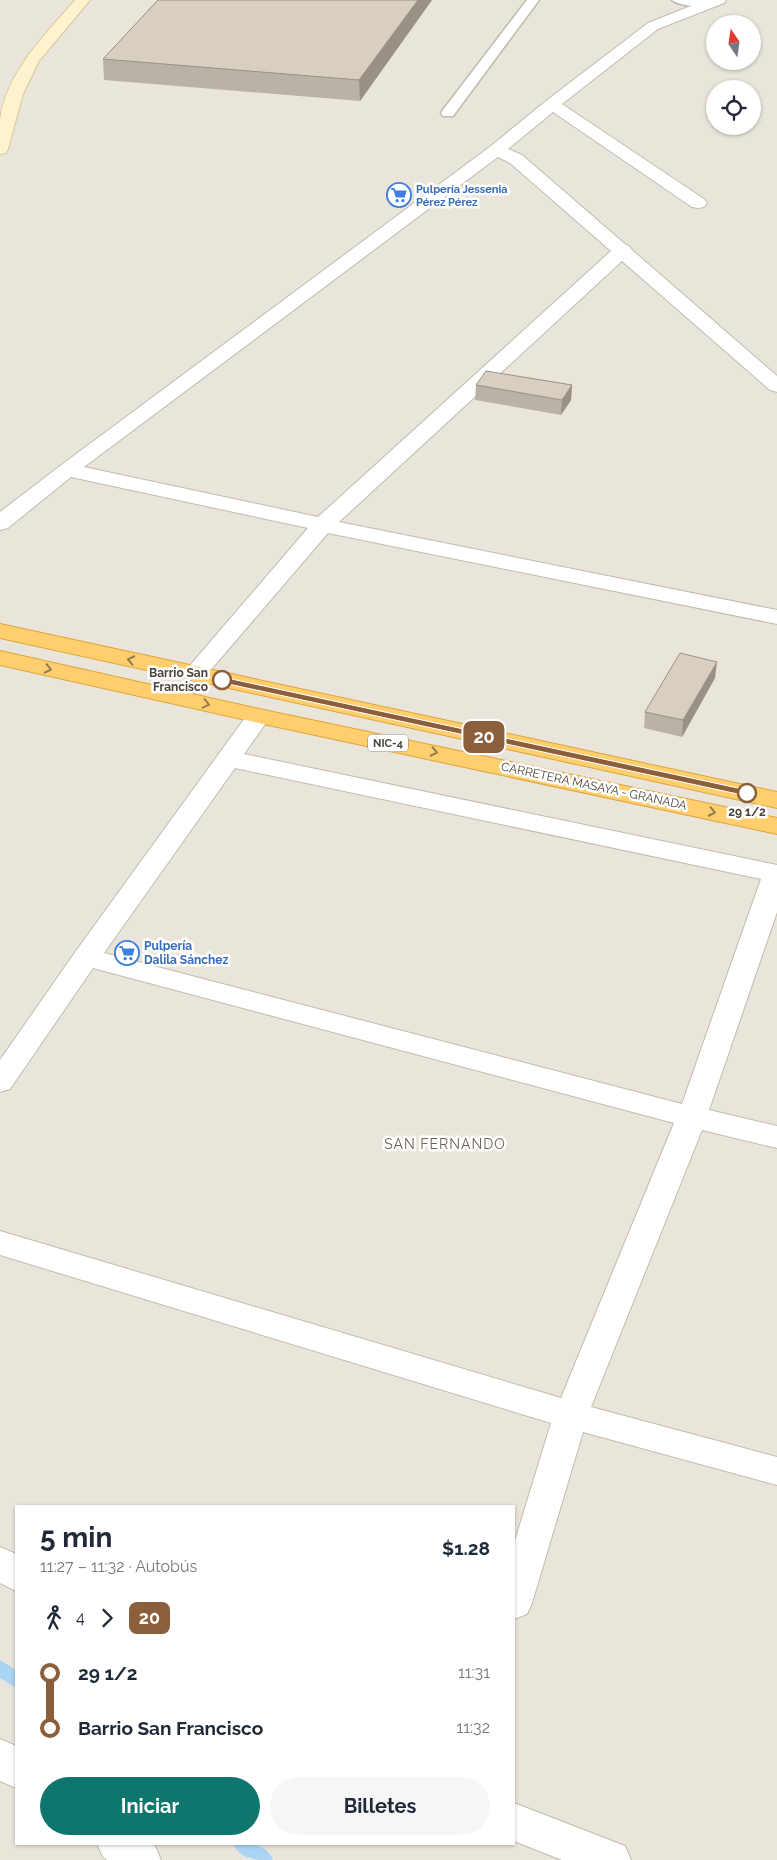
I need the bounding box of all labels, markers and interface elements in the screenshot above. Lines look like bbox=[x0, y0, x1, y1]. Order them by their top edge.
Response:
north arrow bbox=[706, 15, 761, 70]
map controls bbox=[706, 15, 761, 135]
button: locate bbox=[706, 80, 761, 135]
supermarket icon: Pulpería Jessenia Pérez Pérez bbox=[386, 182, 412, 208]
place label: Pulpería Jessenia Pérez Pérez bbox=[416, 183, 508, 209]
one-way arrow bbox=[126, 655, 135, 666]
one-way arrow bbox=[43, 663, 52, 674]
place label: Barrio San Francisco bbox=[149, 666, 208, 694]
marker: Barrio San Francisco bbox=[212, 670, 232, 690]
one-way arrow bbox=[202, 698, 211, 709]
line badge: 20 bbox=[462, 721, 506, 753]
text: 20 bbox=[473, 726, 495, 747]
road number: NIC-4 bbox=[368, 734, 408, 751]
one-way arrow bbox=[429, 746, 438, 757]
street label: CARRETERA MASAYA - GRANADA bbox=[500, 759, 688, 813]
marker: 29 1/2 bbox=[737, 783, 757, 803]
place label: 29 1/2 bbox=[728, 805, 766, 819]
one-way arrow bbox=[708, 806, 717, 817]
place label: Pulpería Dalila Sánchez bbox=[144, 939, 228, 967]
supermarket icon: Pulpería Dalila Sánchez bbox=[114, 940, 140, 966]
district label: SAN FERNANDO bbox=[384, 1136, 506, 1152]
text: 5 min bbox=[40, 1521, 112, 1554]
text: $1.28 bbox=[442, 1537, 490, 1559]
text: 11:27 – 11:32 · Autobús bbox=[40, 1557, 197, 1576]
icon: walk bbox=[40, 1604, 68, 1632]
icon: forward bbox=[93, 1604, 121, 1632]
text: 20 bbox=[139, 1607, 160, 1628]
text: 4 bbox=[76, 1608, 85, 1627]
text: 29 1/2 bbox=[78, 1662, 137, 1684]
text: 11:31 bbox=[458, 1663, 490, 1682]
text: Barrio San Francisco bbox=[78, 1717, 263, 1739]
text: 11:32 bbox=[456, 1718, 490, 1737]
button: Iniciar bbox=[40, 1777, 260, 1835]
button: Billetes bbox=[270, 1777, 490, 1835]

